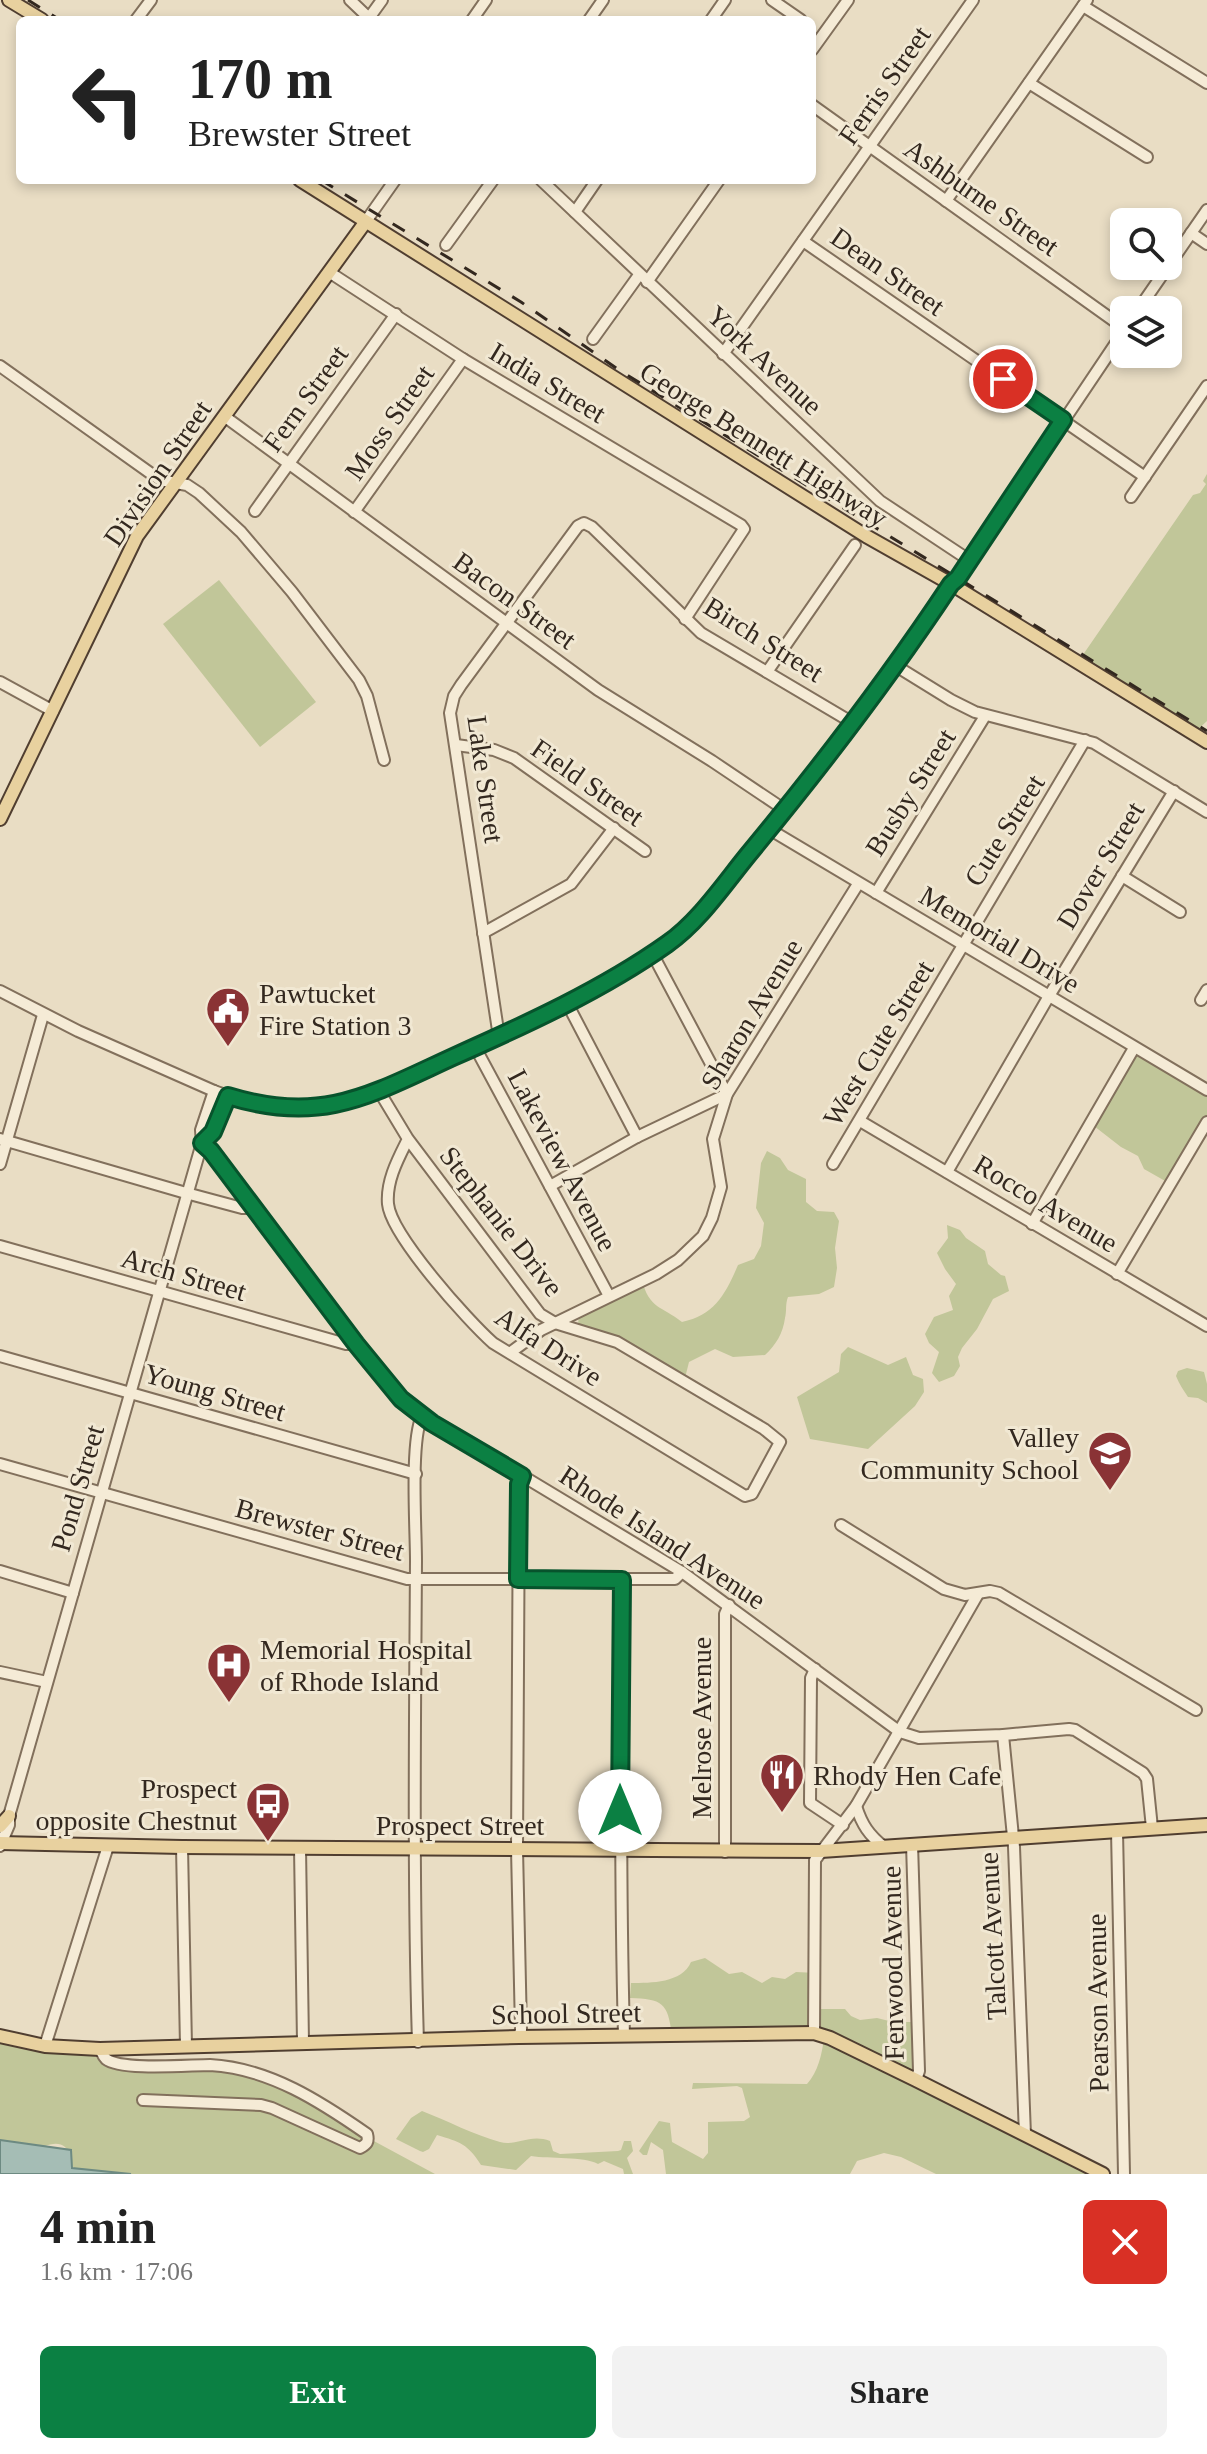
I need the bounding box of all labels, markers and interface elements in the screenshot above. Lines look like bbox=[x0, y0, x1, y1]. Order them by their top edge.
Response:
street label: Ferris Street bbox=[832, 20, 937, 151]
icon: left bbox=[56, 48, 160, 152]
text: 170 m bbox=[188, 48, 333, 110]
text: Brewster Street bbox=[188, 114, 411, 154]
street label: Ashburne Street bbox=[899, 133, 1065, 262]
map controls bbox=[1110, 208, 1182, 368]
button: search bbox=[1110, 208, 1182, 280]
street label: Dean Street bbox=[825, 221, 951, 322]
button: layers bbox=[1110, 296, 1182, 368]
street label: York Avenue bbox=[701, 300, 828, 421]
street label: India Street bbox=[484, 336, 612, 429]
street label: Fern Street bbox=[257, 339, 354, 457]
pin bbox=[969, 345, 1037, 413]
street label: George Bennett Highway bbox=[634, 356, 893, 533]
icon: arrive bbox=[981, 357, 1025, 401]
street label: Moss Street bbox=[339, 359, 440, 486]
street label: Division Street bbox=[97, 394, 218, 552]
street label: Bacon Street bbox=[447, 546, 582, 655]
street label: Birch Street bbox=[698, 591, 829, 688]
street label: Lake Street bbox=[461, 713, 510, 845]
street label: Busby Street bbox=[859, 723, 962, 861]
street label: Field Street bbox=[526, 732, 650, 832]
street label: Cute Street bbox=[958, 769, 1051, 892]
street label: Dover Street bbox=[1050, 796, 1150, 934]
street label: Memorial Drive bbox=[914, 879, 1085, 999]
street label: Sharon Avenue bbox=[694, 934, 808, 1095]
street label: West Cute Street bbox=[817, 955, 940, 1132]
place label: Pawtucket Fire Station 3 bbox=[259, 978, 411, 1041]
public building icon: Pawtucket Fire Station 3 bbox=[204, 985, 252, 1048]
street label: Lakeview Avenue bbox=[502, 1064, 623, 1256]
street label: Stephanie Drive bbox=[434, 1140, 570, 1302]
street label: Rocco Avenue bbox=[968, 1148, 1123, 1258]
street label: Arch Street bbox=[118, 1242, 250, 1307]
street label: Alfa Drive bbox=[490, 1301, 608, 1392]
street label: Young Street bbox=[141, 1357, 289, 1428]
street label: Pond Street bbox=[45, 1421, 110, 1555]
place label: Valley Community School bbox=[860, 1422, 1079, 1485]
school or university icon: Valley Community School bbox=[1086, 1429, 1134, 1492]
street label: Rhode Island Avenue bbox=[554, 1459, 771, 1615]
street label: Brewster Street bbox=[232, 1492, 408, 1567]
place label: Memorial Hospital of Rhode Island bbox=[260, 1634, 473, 1697]
street label: Melrose Avenue bbox=[686, 1637, 717, 1819]
hospital icon: Memorial Hospital of Rhode Island bbox=[205, 1641, 253, 1704]
restaurant icon: Rhody Hen Cafe bbox=[758, 1751, 806, 1814]
place label: Rhody Hen Cafe bbox=[813, 1760, 1001, 1791]
position arrow bbox=[578, 1769, 662, 1853]
place label: Prospect opposite Chestnut bbox=[36, 1773, 237, 1836]
bus stop icon: Prospect opposite Chestnut bbox=[244, 1780, 292, 1843]
street label: Prospect Street bbox=[376, 1810, 545, 1841]
street label: Talcott Avenue bbox=[973, 1851, 1012, 2021]
street label: Fenwood Avenue bbox=[875, 1865, 910, 2061]
street label: Pearson Avenue bbox=[1080, 1913, 1115, 2093]
street label: School Street bbox=[491, 1997, 642, 2030]
text: 4 min bbox=[40, 2200, 156, 2253]
button: close bbox=[1083, 2200, 1167, 2284]
text: 1.6 km · 17:06 bbox=[40, 2257, 193, 2286]
button: Exit bbox=[40, 2346, 596, 2438]
button: Share bbox=[612, 2346, 1167, 2438]

